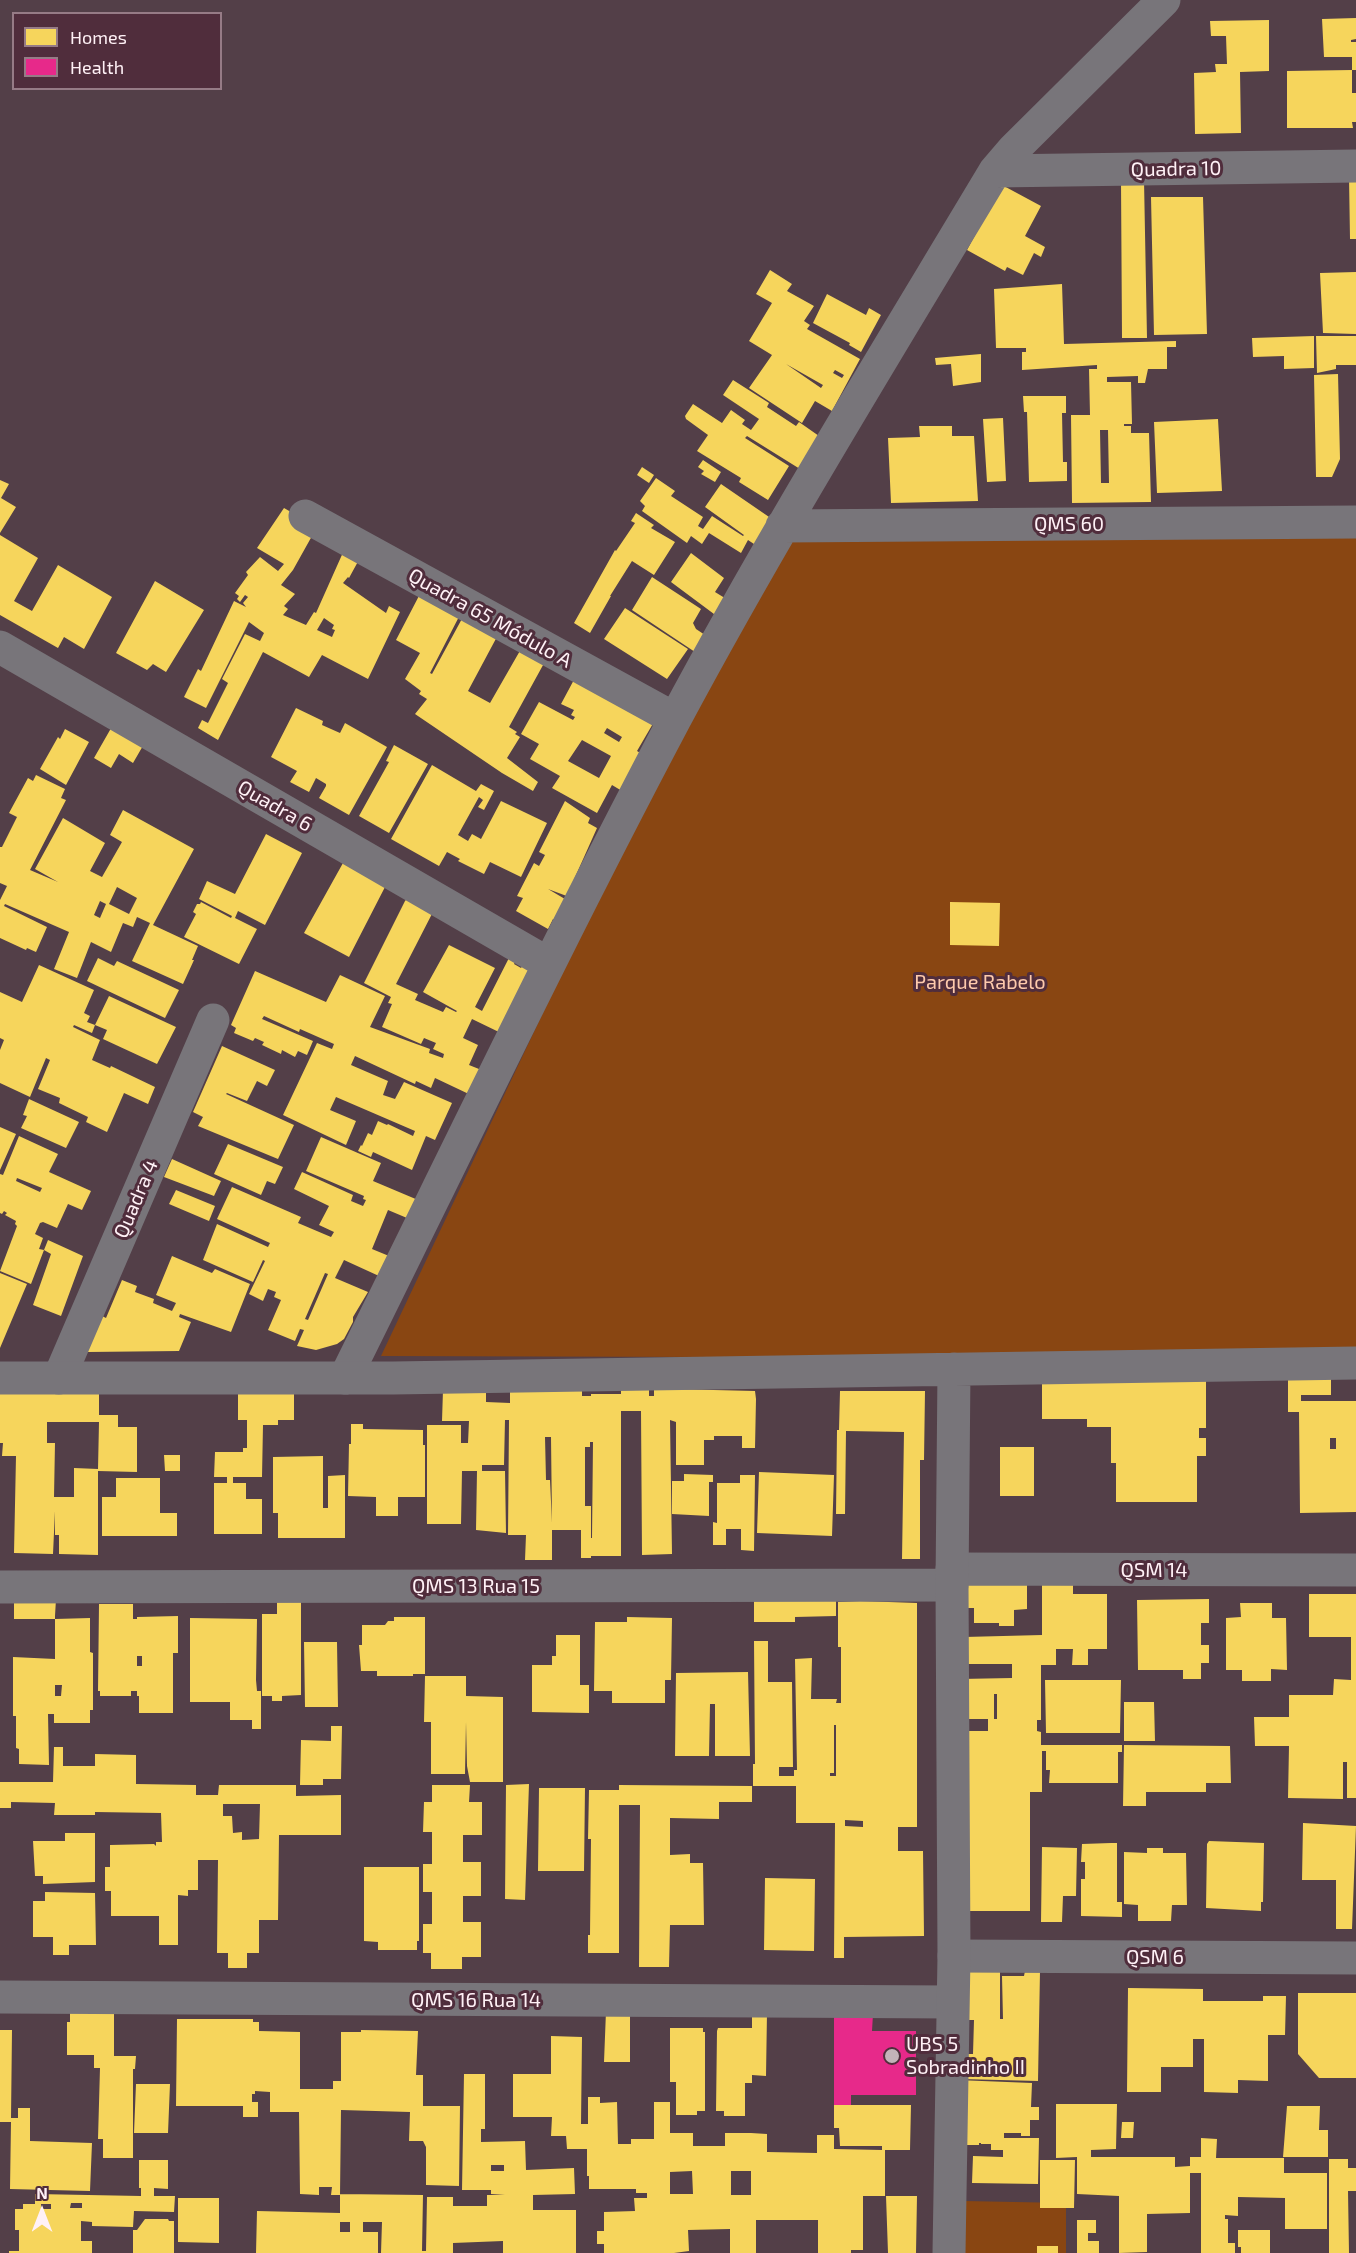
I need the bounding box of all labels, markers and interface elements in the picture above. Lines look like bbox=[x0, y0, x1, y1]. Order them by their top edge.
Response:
legend bbox=[12, 12, 222, 90]
text: Homes bbox=[70, 26, 127, 48]
text: Health bbox=[70, 56, 124, 78]
street label: Quadra 10 bbox=[1130, 156, 1222, 182]
street label: QMS 60 bbox=[1034, 512, 1104, 536]
street label: Quadra 65 Módulo A bbox=[404, 563, 576, 673]
street label: Quadra 6 bbox=[233, 775, 317, 837]
park label: Parque Rabelo bbox=[914, 970, 1046, 994]
street label: Quadra 4 bbox=[109, 1156, 163, 1242]
street label: QSM 14 bbox=[1121, 1558, 1187, 1582]
street label: QMS 13 Rua 15 bbox=[412, 1574, 540, 1598]
street label: QSM 6 bbox=[1126, 1945, 1184, 1969]
street label: QMS 16 Rua 14 bbox=[411, 1988, 541, 2012]
place label: UBS 5 Sobradinho II bbox=[906, 2032, 1025, 2079]
marker: UBS 5 Sobradinho II bbox=[883, 2047, 901, 2065]
north arrow bbox=[12, 2181, 72, 2241]
text: N bbox=[36, 2183, 48, 2202]

